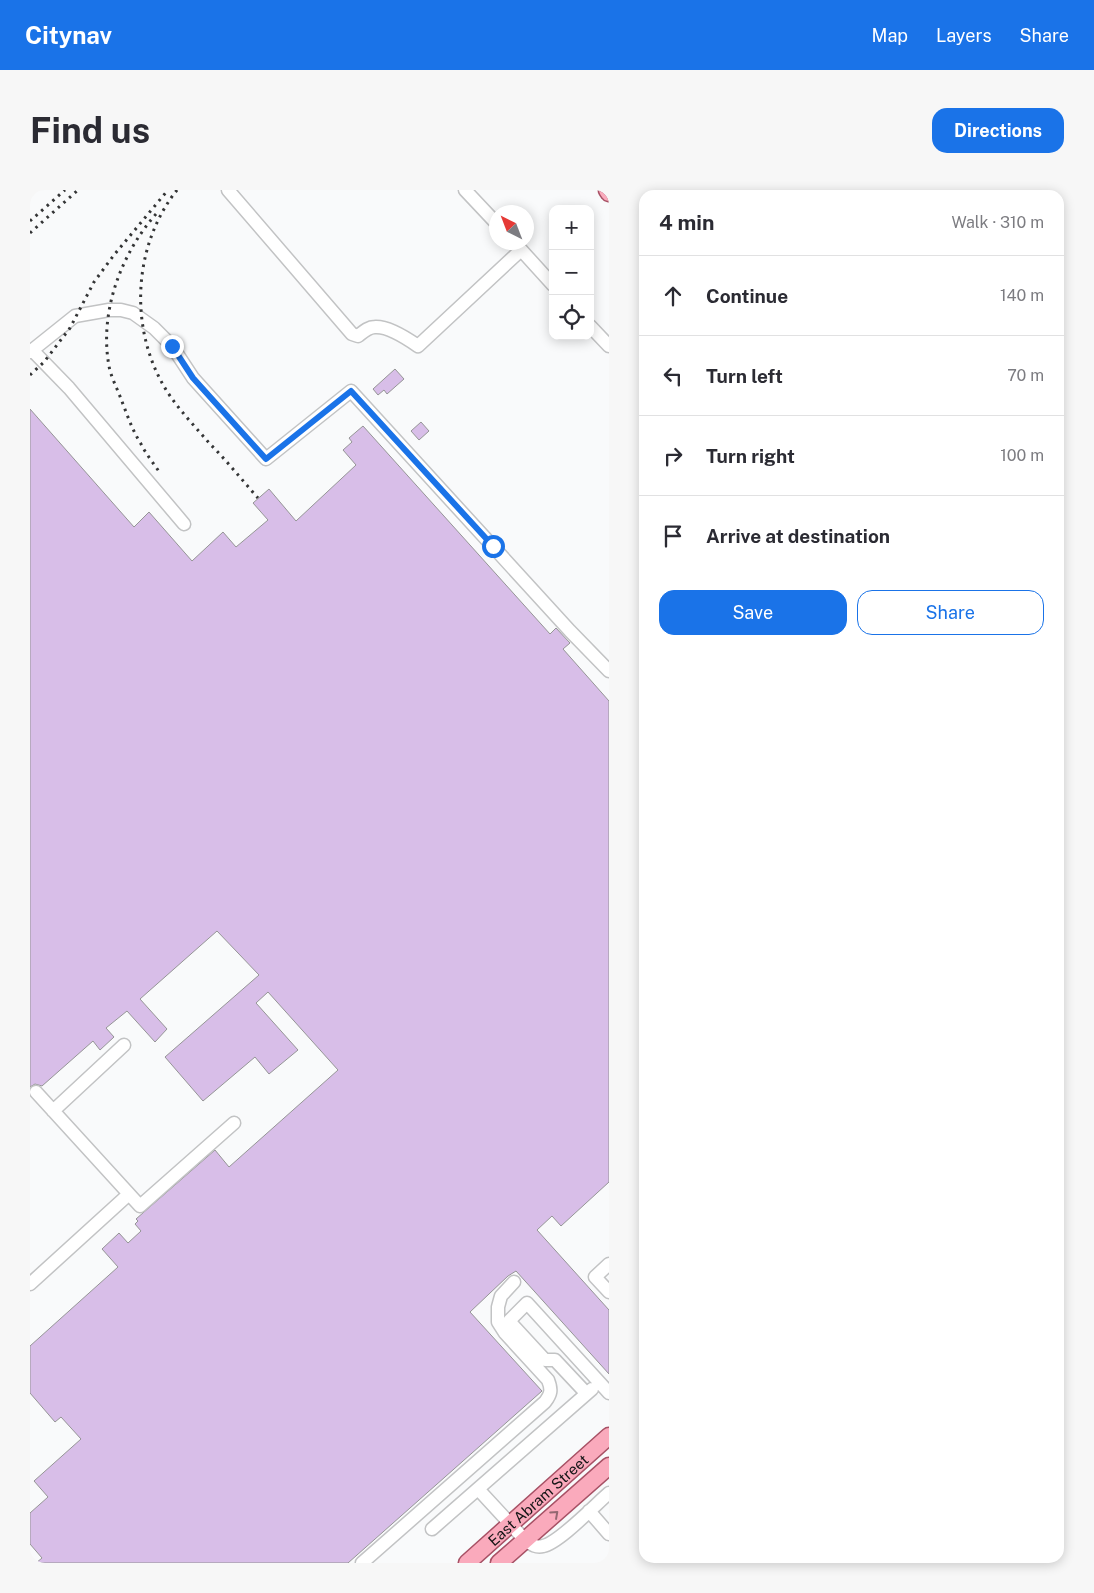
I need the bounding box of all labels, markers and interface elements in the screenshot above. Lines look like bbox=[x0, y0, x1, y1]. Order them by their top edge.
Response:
text: Citynav bbox=[25, 21, 112, 49]
text: Map bbox=[872, 25, 908, 46]
text: Layers bbox=[936, 25, 992, 46]
text: Share bbox=[1020, 25, 1069, 46]
button: Directions bbox=[932, 108, 1064, 153]
text: Find us bbox=[30, 110, 150, 151]
north arrow bbox=[489, 205, 534, 250]
map controls bbox=[549, 205, 594, 340]
button: + bbox=[549, 205, 594, 250]
text: 4 min bbox=[659, 210, 714, 235]
text: Walk · 310 m bbox=[951, 213, 1044, 232]
button: − bbox=[549, 250, 594, 295]
icon: ahead bbox=[659, 282, 687, 310]
text: Continue bbox=[706, 285, 788, 307]
text: 140 m bbox=[1000, 286, 1044, 305]
button: locate bbox=[549, 295, 594, 340]
route end bbox=[161, 335, 184, 358]
icon: left bbox=[659, 362, 687, 390]
text: Turn left bbox=[706, 365, 783, 387]
text: 70 m bbox=[1007, 366, 1044, 385]
icon: right bbox=[659, 442, 687, 470]
text: Turn right bbox=[706, 445, 795, 467]
text: 100 m bbox=[1000, 446, 1044, 465]
icon: arrive bbox=[659, 522, 687, 550]
text: Arrive at destination bbox=[706, 525, 890, 547]
route start bbox=[482, 535, 505, 558]
button: Save bbox=[659, 590, 847, 635]
button: Share bbox=[857, 590, 1044, 635]
street label: East Abram Street bbox=[484, 1450, 591, 1549]
one-way arrow bbox=[549, 1511, 558, 1520]

